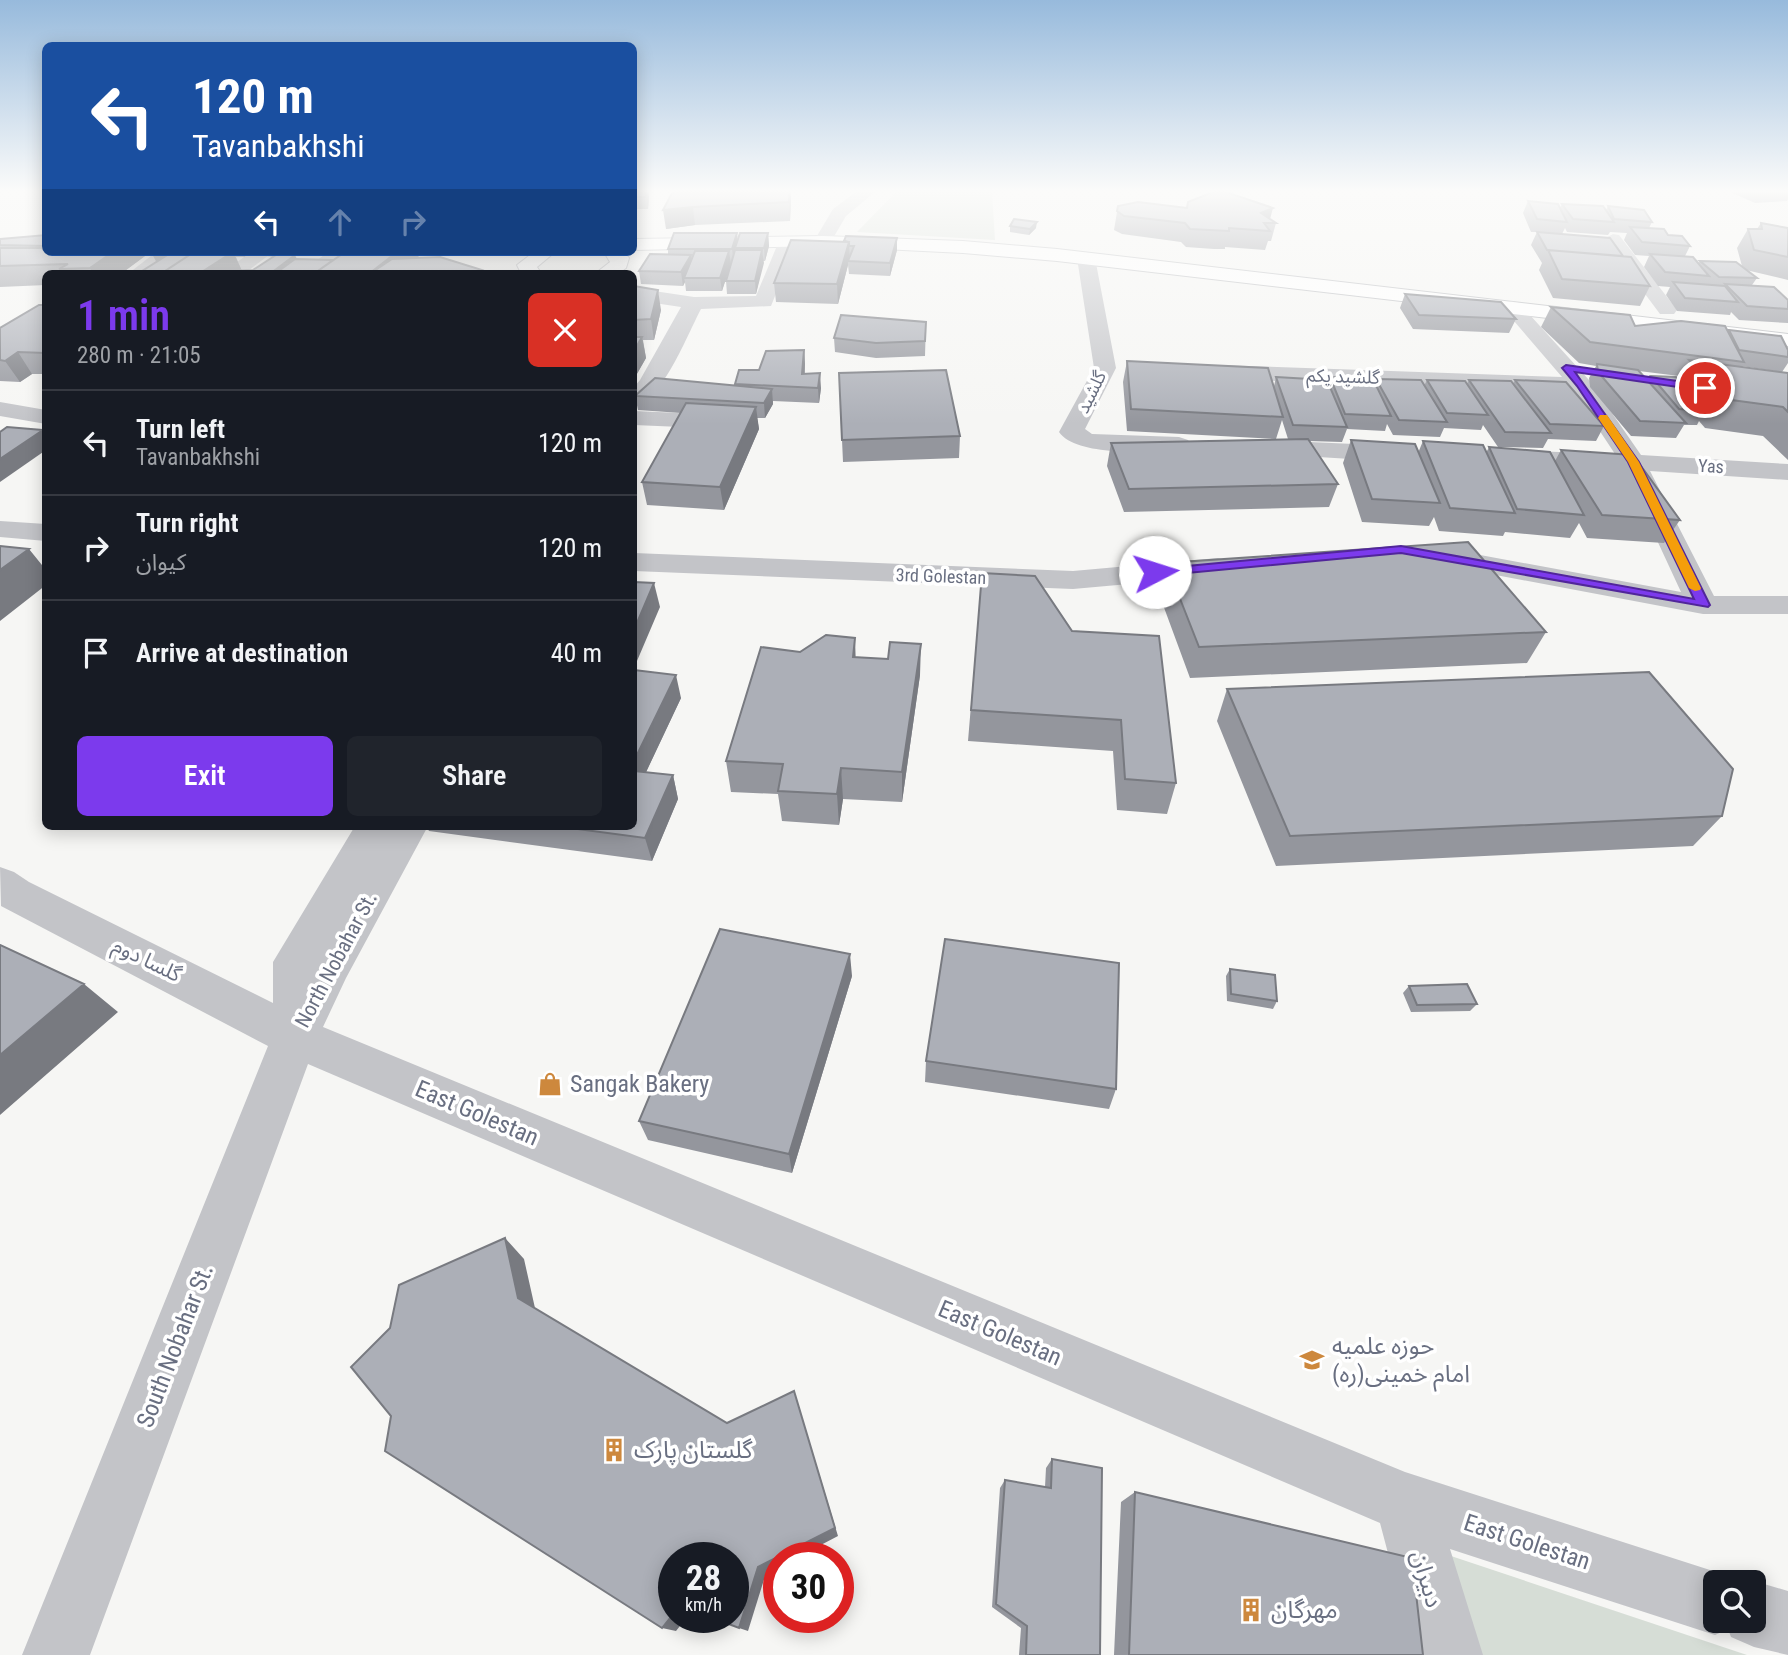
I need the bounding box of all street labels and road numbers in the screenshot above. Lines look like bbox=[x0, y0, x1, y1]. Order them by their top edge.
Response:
street label: گلشيد يكم bbox=[1306, 364, 1381, 391]
street label: گلشید bbox=[1072, 367, 1110, 417]
street label: Yas bbox=[1698, 455, 1724, 477]
street label: 3rd Golestan bbox=[895, 564, 987, 588]
street label: North Nobahar St. bbox=[290, 888, 382, 1032]
street label: گلسا دوم bbox=[107, 933, 186, 991]
street label: East Golestan bbox=[411, 1074, 543, 1152]
street label: South Nobahar St. bbox=[131, 1261, 219, 1431]
street label: East Golestan bbox=[934, 1294, 1066, 1372]
street label: East Golestan bbox=[1460, 1508, 1594, 1576]
street label: دبیران bbox=[1406, 1547, 1448, 1611]

